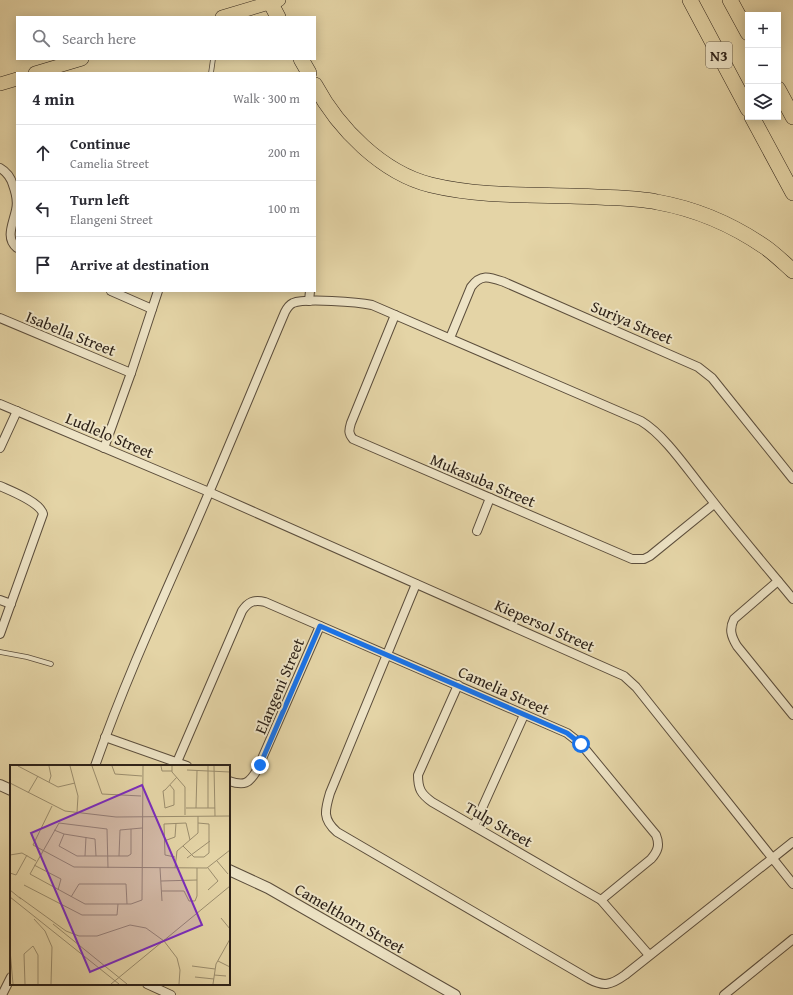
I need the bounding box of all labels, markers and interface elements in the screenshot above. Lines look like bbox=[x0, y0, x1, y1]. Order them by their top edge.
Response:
map controls bbox=[745, 12, 781, 120]
button: + bbox=[745, 12, 781, 48]
search box bbox=[16, 16, 316, 60]
icon: search bbox=[30, 27, 52, 49]
text: Search here bbox=[62, 28, 136, 49]
road number: N3 bbox=[706, 42, 732, 68]
button: − bbox=[745, 48, 781, 84]
button: layers bbox=[745, 84, 781, 120]
text: 4 min bbox=[32, 86, 74, 111]
text: Walk · 300 m bbox=[233, 89, 300, 108]
text: Continue bbox=[70, 133, 131, 154]
icon: ahead bbox=[32, 142, 54, 164]
text: 200 m bbox=[268, 143, 300, 162]
text: Camelia Street bbox=[70, 154, 149, 173]
text: Turn left bbox=[70, 189, 129, 210]
icon: left bbox=[32, 198, 54, 220]
text: 100 m bbox=[268, 199, 300, 218]
text: Elangeni Street bbox=[70, 210, 153, 229]
icon: arrive bbox=[32, 254, 54, 276]
text: Arrive at destination bbox=[70, 254, 209, 275]
street label: Suriya Street bbox=[587, 294, 677, 350]
street label: Isabella Street bbox=[22, 304, 120, 362]
street label: Ludlelo Street bbox=[62, 406, 158, 464]
street label: Mukasuba Street bbox=[427, 447, 540, 513]
street label: Kiepersol Street bbox=[491, 592, 599, 658]
street label: Elangeni Street bbox=[248, 634, 310, 738]
street label: Camelia Street bbox=[455, 659, 554, 721]
route start bbox=[572, 735, 590, 753]
route end bbox=[251, 756, 269, 774]
inset map bbox=[10, 765, 230, 985]
street label: Tulp Street bbox=[461, 795, 538, 853]
street label: Camelthorn Street bbox=[290, 877, 410, 959]

